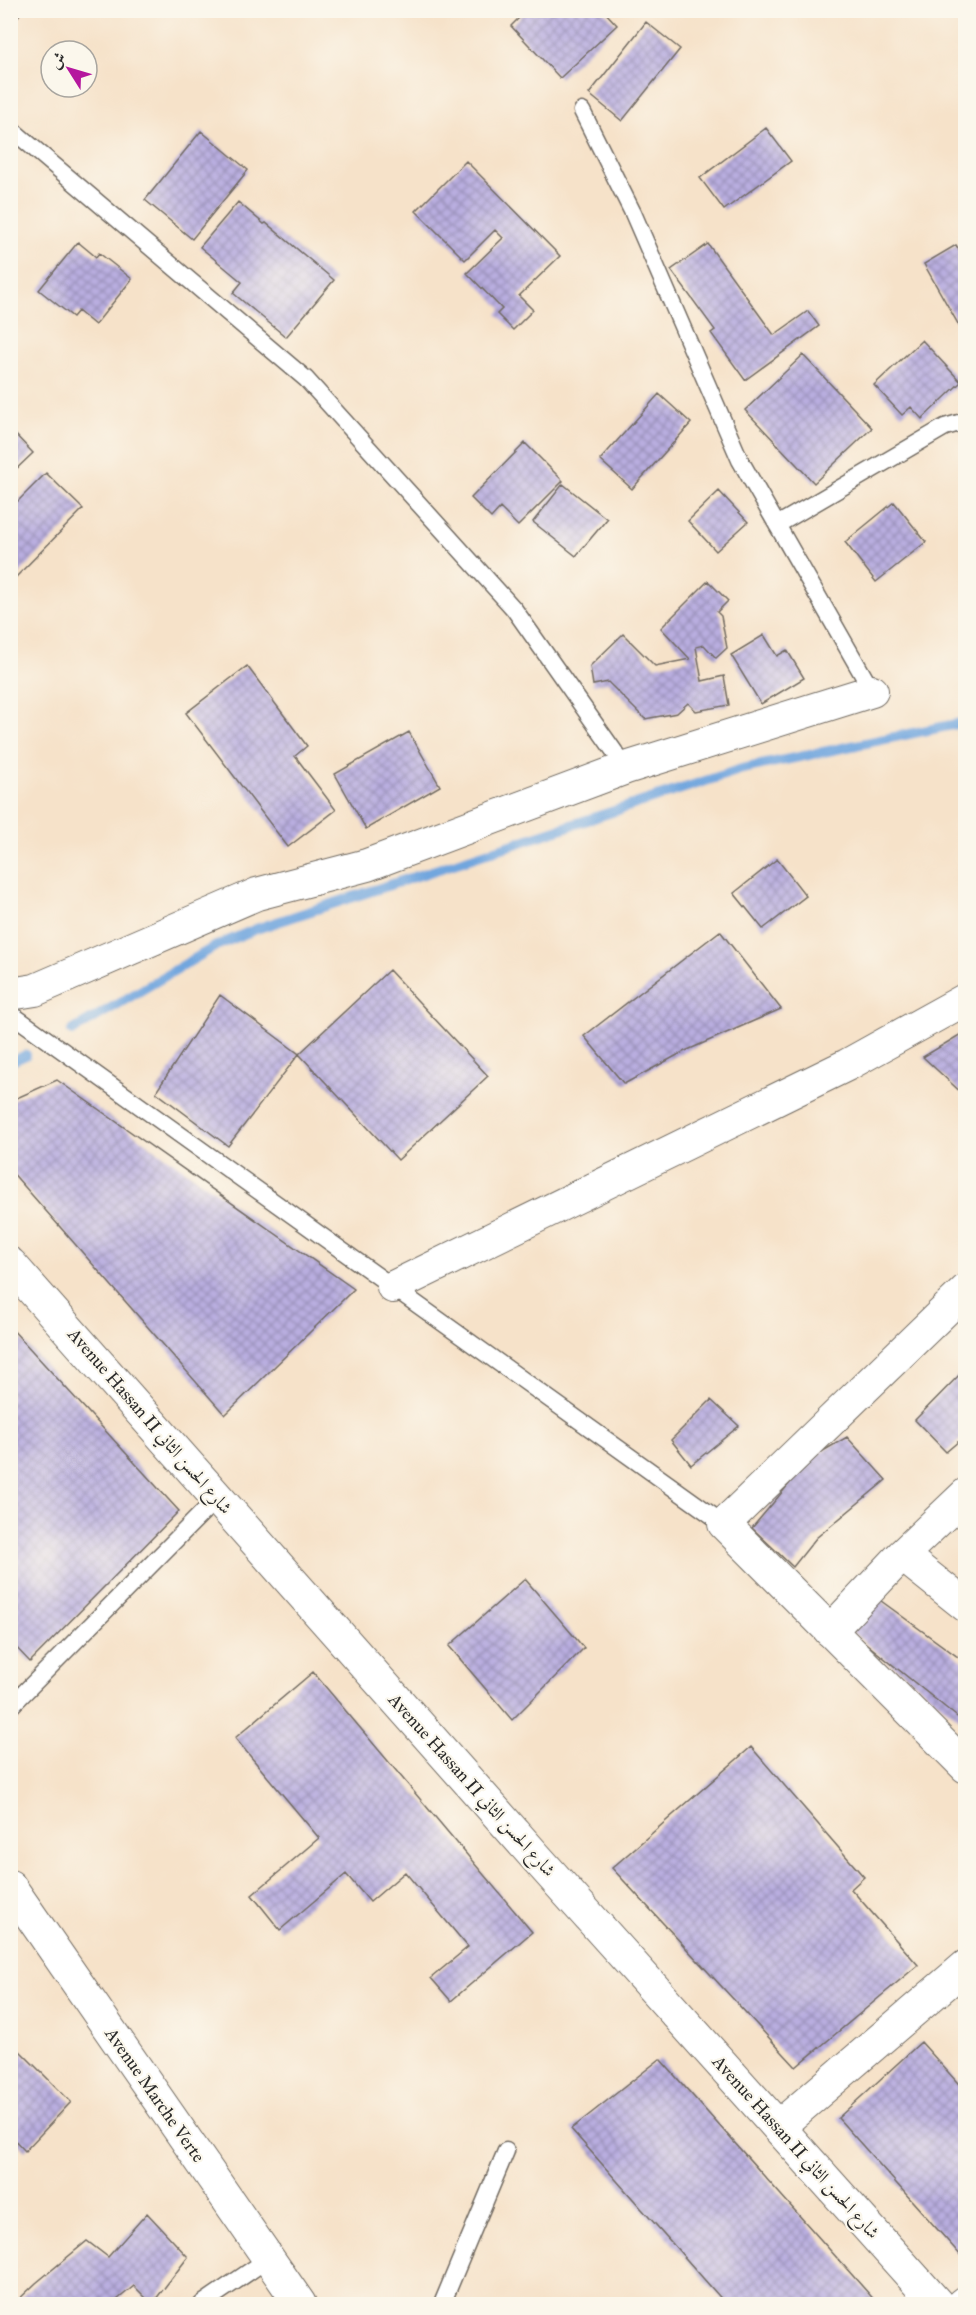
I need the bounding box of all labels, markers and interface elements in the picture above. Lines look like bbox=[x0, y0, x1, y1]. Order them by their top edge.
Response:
north arrow bbox=[39, 39, 99, 99]
text: ش bbox=[45, 48, 70, 72]
street label: Avenue Hassan II شارع الحسن الثاني bbox=[60, 1323, 237, 1521]
street label: Avenue Hassan II شارع الحسن الثاني bbox=[380, 1688, 560, 1884]
street label: Avenue Marche Verte bbox=[100, 2023, 210, 2166]
street label: Avenue Hassan II شارع الحسن الثاني bbox=[704, 2050, 884, 2246]

